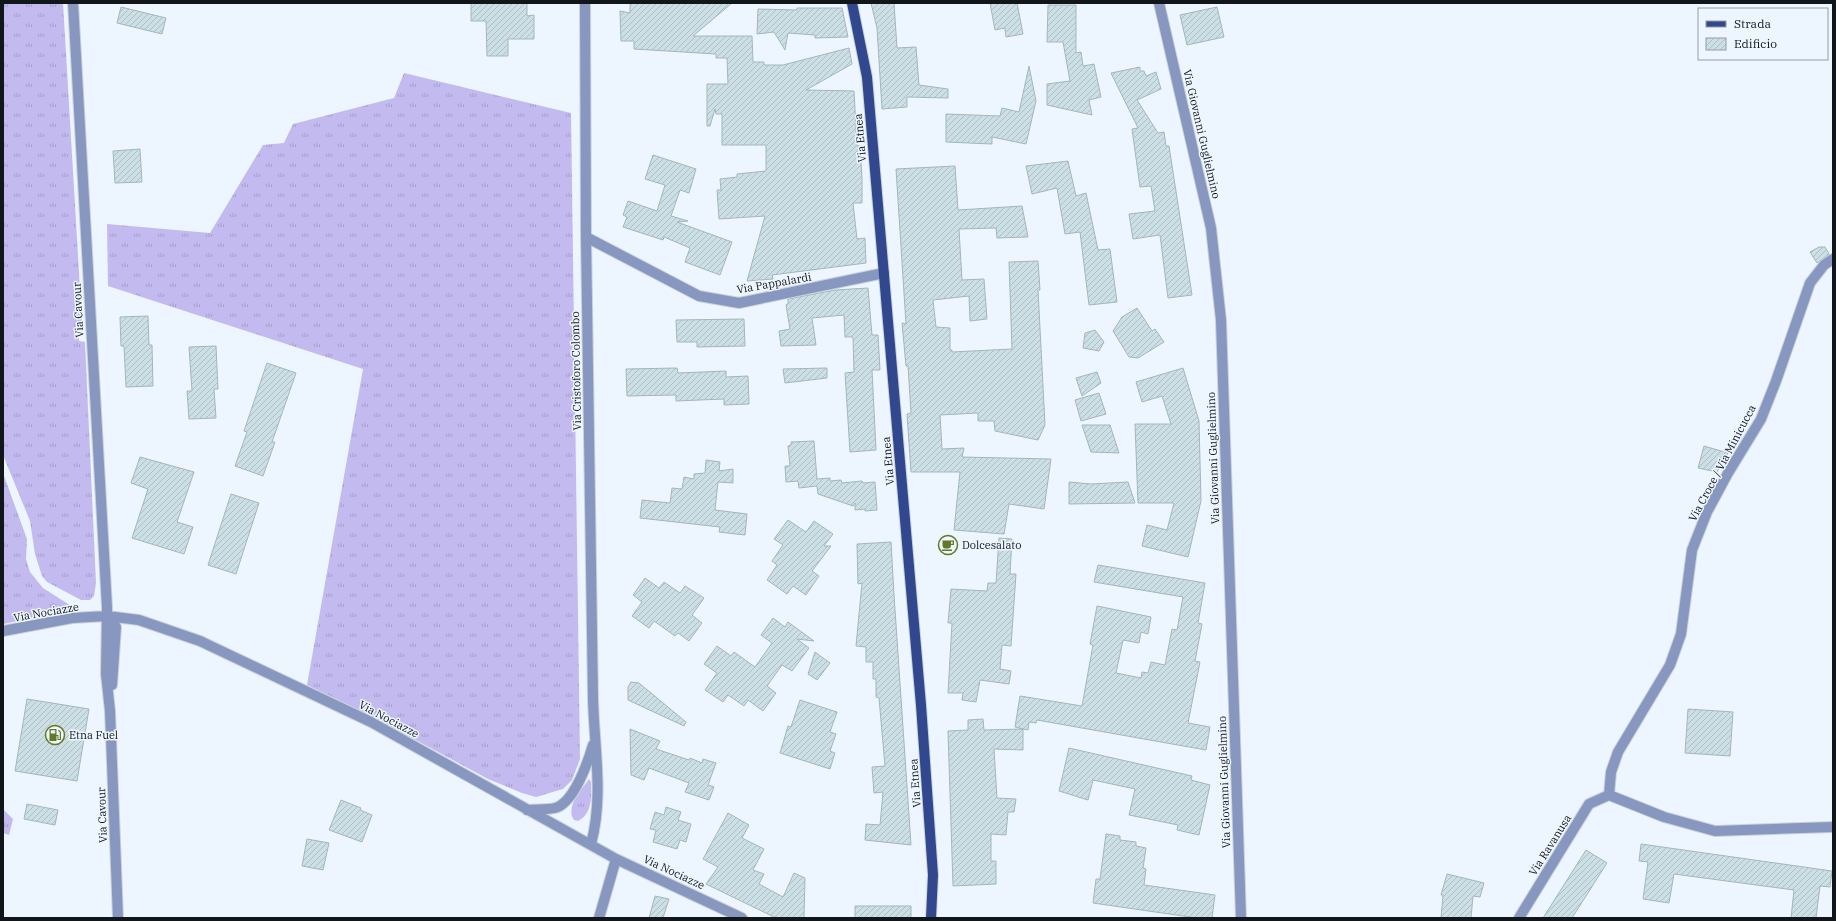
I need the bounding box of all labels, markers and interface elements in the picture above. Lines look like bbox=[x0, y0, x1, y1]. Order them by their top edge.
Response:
legend bbox=[1698, 8, 1828, 60]
text: Strada bbox=[1734, 16, 1771, 31]
text: Edificio bbox=[1734, 36, 1777, 51]
street label: Via Giovanni Guglielmino bbox=[1180, 68, 1224, 200]
street label: Via Etnea bbox=[851, 113, 869, 163]
street label: Via Pappalardi bbox=[735, 269, 813, 296]
street label: Via Cavour bbox=[70, 282, 86, 338]
street label: Via Cristoforo Colombo bbox=[568, 311, 584, 431]
street label: Via Giovanni Guglielmino bbox=[1204, 392, 1222, 524]
street label: Via Croce / Via Minicucca bbox=[1685, 402, 1759, 524]
street label: Via Etnea bbox=[879, 436, 897, 486]
cafe icon: Dolcesalato bbox=[937, 534, 959, 556]
place label: Dolcesalato bbox=[962, 538, 1021, 552]
street label: Via Nociazze bbox=[12, 599, 80, 625]
street label: Via Nociazze bbox=[357, 697, 422, 741]
street label: Via Giovanni Guglielmino bbox=[1215, 716, 1233, 848]
fuel station icon: Etna Fuel bbox=[44, 724, 66, 746]
place label: Etna Fuel bbox=[69, 728, 118, 742]
street label: Via Etnea bbox=[906, 758, 924, 808]
street label: Via Cavour bbox=[94, 787, 110, 843]
street label: Via Ravanusa bbox=[1526, 812, 1574, 878]
street label: Via Nociazze bbox=[641, 852, 707, 892]

